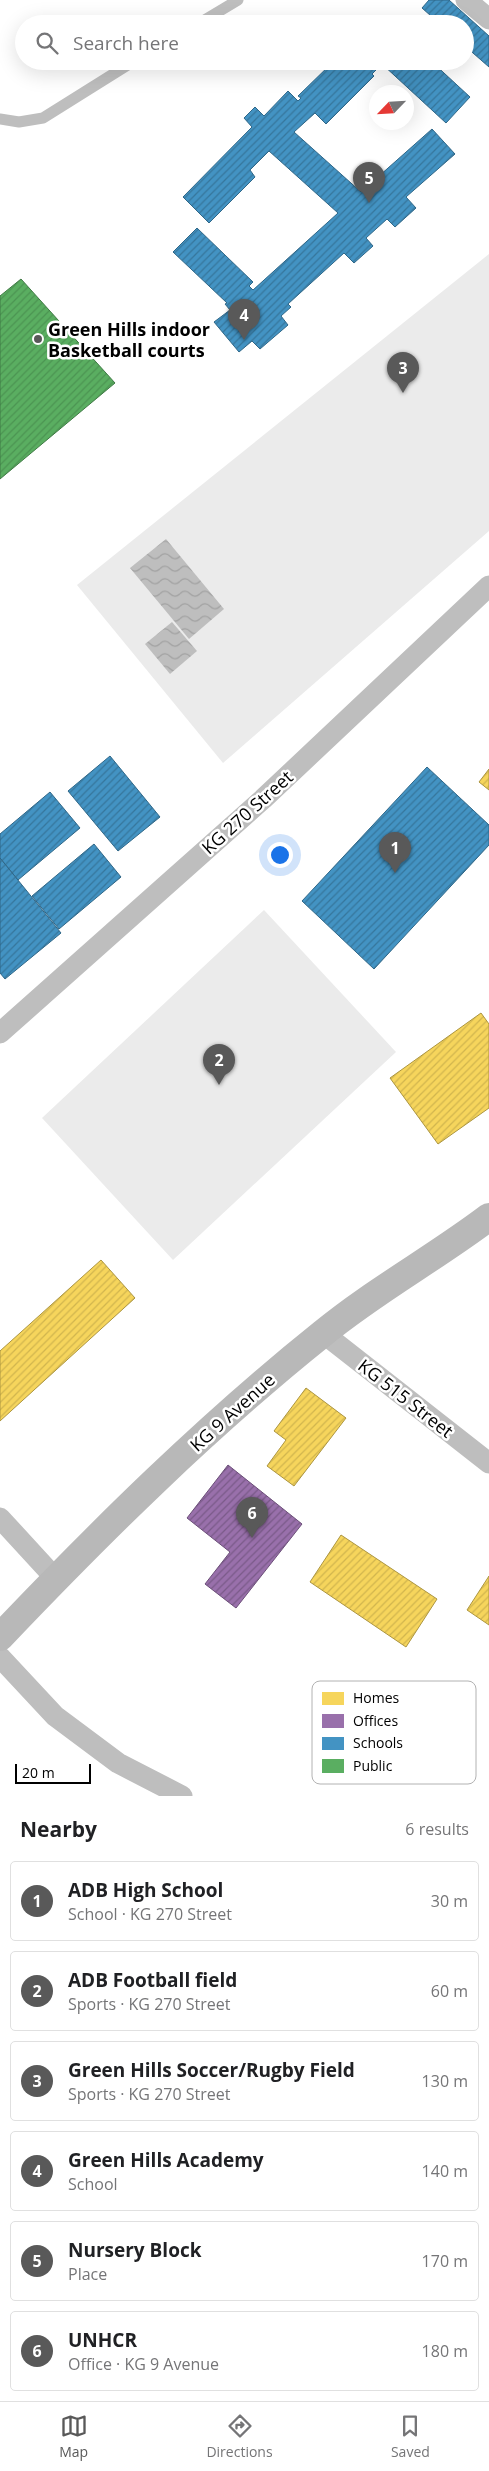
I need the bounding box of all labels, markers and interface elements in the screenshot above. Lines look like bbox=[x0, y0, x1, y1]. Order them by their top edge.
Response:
search box bbox=[15, 15, 474, 70]
icon: search bbox=[33, 29, 61, 57]
text: Search here bbox=[73, 30, 179, 56]
north arrow bbox=[369, 85, 414, 130]
pin: 5 bbox=[353, 162, 385, 203]
pin: 4 bbox=[228, 299, 260, 340]
place label: Green Hills indoor Basketball courts bbox=[48, 317, 210, 362]
marker: Green Hills indoor Basketball courts bbox=[32, 333, 44, 345]
pin: 3 bbox=[387, 352, 419, 393]
street label: KG 270 Street bbox=[196, 765, 298, 859]
pin: 1 bbox=[379, 832, 411, 873]
your location bbox=[267, 842, 293, 868]
pin: 2 bbox=[203, 1044, 235, 1085]
street label: KG 515 Street bbox=[353, 1353, 459, 1443]
street label: KG 9 Avenue bbox=[184, 1367, 280, 1457]
pin: 6 bbox=[236, 1497, 268, 1538]
legend bbox=[312, 1681, 476, 1784]
text: Homes bbox=[353, 1688, 400, 1707]
text: Offices bbox=[353, 1711, 398, 1730]
text: Schools bbox=[353, 1733, 403, 1752]
text: Public bbox=[353, 1756, 393, 1775]
scale bar bbox=[15, 1761, 91, 1784]
text: 20 m bbox=[22, 1763, 55, 1782]
text: Nearby bbox=[20, 1815, 97, 1843]
text: 6 results bbox=[405, 1818, 469, 1840]
text: ADB High School bbox=[68, 1877, 223, 1903]
text: 1 bbox=[32, 1890, 42, 1912]
text: 30 m bbox=[431, 1890, 468, 1912]
text: School · KG 270 Street bbox=[68, 1903, 232, 1925]
text: ADB Football field bbox=[68, 1967, 237, 1993]
text: 2 bbox=[32, 1980, 42, 2002]
text: 60 m bbox=[431, 1980, 468, 2002]
text: Sports · KG 270 Street bbox=[68, 1993, 230, 2015]
text: Green Hills Soccer/Rugby Field bbox=[68, 2057, 355, 2083]
text: 3 bbox=[32, 2070, 42, 2092]
text: 130 m bbox=[422, 2070, 468, 2092]
text: Sports · KG 270 Street bbox=[68, 2083, 230, 2105]
text: Green Hills Academy bbox=[68, 2147, 264, 2173]
text: 4 bbox=[32, 2160, 42, 2182]
text: 140 m bbox=[422, 2160, 468, 2182]
text: School bbox=[68, 2173, 118, 2195]
text: Nursery Block bbox=[68, 2237, 201, 2263]
text: 5 bbox=[32, 2250, 42, 2272]
text: 170 m bbox=[422, 2250, 468, 2272]
text: Place bbox=[68, 2263, 107, 2285]
text: UNHCR bbox=[68, 2327, 137, 2353]
text: 6 bbox=[32, 2340, 42, 2362]
text: 180 m bbox=[422, 2340, 468, 2362]
text: Office · KG 9 Avenue bbox=[68, 2353, 219, 2375]
tab: Map bbox=[59, 2412, 88, 2461]
tab: Directions bbox=[206, 2412, 273, 2461]
tab: Saved bbox=[391, 2412, 430, 2461]

